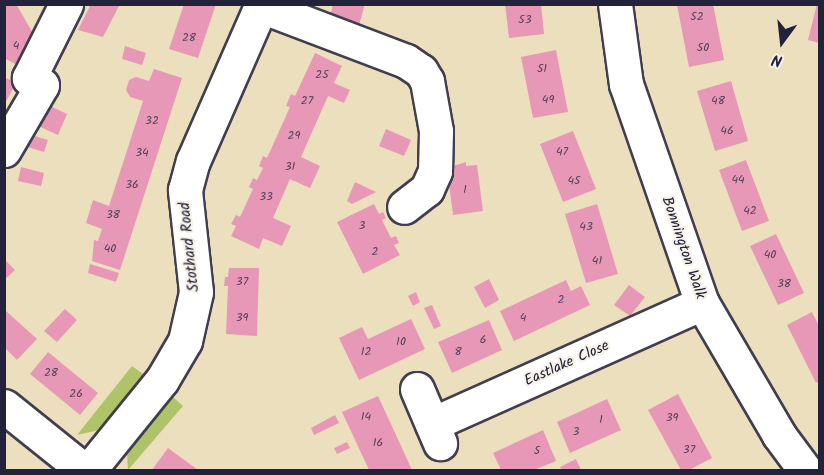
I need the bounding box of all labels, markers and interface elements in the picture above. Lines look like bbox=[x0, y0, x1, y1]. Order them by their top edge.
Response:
house number: 52 bbox=[690, 10, 704, 24]
north arrow bbox=[752, 12, 812, 72]
house number: 53 bbox=[518, 13, 532, 27]
house number: 28 bbox=[182, 31, 196, 45]
house number: 4 bbox=[13, 39, 19, 53]
house number: 50 bbox=[697, 41, 709, 55]
text: N bbox=[769, 46, 785, 73]
house number: 51 bbox=[537, 62, 547, 76]
house number: 25 bbox=[315, 68, 329, 82]
house number: 49 bbox=[542, 93, 554, 107]
house number: 27 bbox=[301, 94, 313, 108]
house number: 48 bbox=[711, 94, 725, 108]
house number: 32 bbox=[145, 114, 159, 128]
house number: 46 bbox=[720, 124, 734, 138]
house number: 29 bbox=[288, 129, 300, 143]
house number: 47 bbox=[556, 145, 568, 159]
house number: 34 bbox=[135, 146, 149, 160]
house number: 31 bbox=[285, 160, 295, 174]
house number: 44 bbox=[731, 173, 745, 187]
house number: 45 bbox=[567, 174, 581, 188]
house number: 36 bbox=[125, 178, 139, 192]
house number: 1 bbox=[463, 183, 467, 197]
house number: 33 bbox=[259, 190, 273, 204]
street label: Bonnington Walk bbox=[657, 194, 709, 302]
street label: Stothard Road bbox=[176, 201, 204, 293]
house number: 42 bbox=[743, 204, 757, 218]
house number: 38 bbox=[106, 208, 120, 222]
house number: 3 bbox=[359, 219, 365, 233]
house number: 43 bbox=[579, 220, 593, 234]
house number: 40 bbox=[104, 242, 116, 256]
house number: 2 bbox=[372, 245, 378, 259]
house number: 40 bbox=[764, 248, 776, 262]
house number: 41 bbox=[592, 254, 602, 268]
house number: 37 bbox=[236, 275, 248, 289]
house number: 38 bbox=[777, 277, 791, 291]
house number: 2 bbox=[558, 293, 564, 307]
house number: 39 bbox=[236, 311, 248, 325]
house number: 4 bbox=[520, 311, 526, 325]
house number: 6 bbox=[480, 333, 486, 347]
house number: 10 bbox=[396, 335, 406, 349]
street label: Eastlake Close bbox=[522, 337, 612, 391]
house number: 12 bbox=[361, 345, 371, 359]
house number: 8 bbox=[454, 345, 462, 359]
house number: 28 bbox=[44, 366, 58, 380]
house number: 26 bbox=[69, 387, 83, 401]
house number: 14 bbox=[361, 410, 371, 424]
house number: 39 bbox=[666, 411, 678, 425]
house number: 1 bbox=[599, 413, 603, 427]
house number: 3 bbox=[573, 425, 579, 439]
house number: 16 bbox=[373, 436, 383, 450]
house number: 37 bbox=[683, 443, 695, 457]
house number: 5 bbox=[534, 444, 540, 458]

